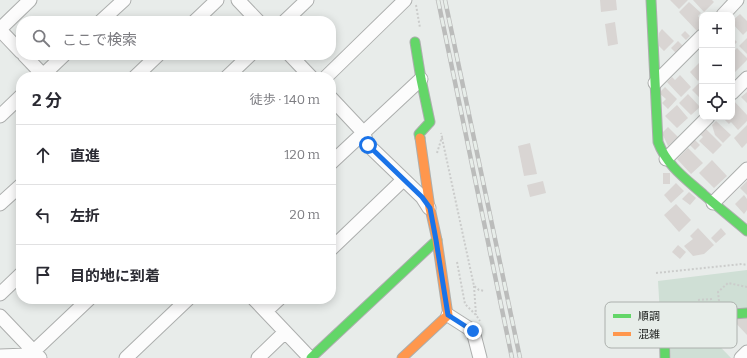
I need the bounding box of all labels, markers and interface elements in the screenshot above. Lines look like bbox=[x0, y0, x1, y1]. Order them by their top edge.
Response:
map controls bbox=[699, 12, 735, 120]
button: + bbox=[699, 12, 735, 48]
search box bbox=[16, 16, 336, 60]
icon: search bbox=[30, 27, 52, 49]
text: ここで検索 bbox=[62, 31, 137, 49]
button: − bbox=[699, 48, 735, 84]
button: locate bbox=[699, 84, 735, 120]
text: 2 分 bbox=[32, 90, 62, 111]
text: 徒歩 · 140 m bbox=[250, 92, 320, 107]
route start bbox=[359, 136, 377, 154]
icon: ahead bbox=[32, 144, 54, 166]
text: 直進 bbox=[70, 147, 100, 165]
text: 120 m bbox=[284, 147, 320, 162]
icon: left bbox=[32, 204, 54, 226]
text: 左折 bbox=[70, 207, 100, 225]
text: 20 m bbox=[290, 207, 320, 222]
icon: arrive bbox=[32, 264, 54, 286]
text: 目的地に到着 bbox=[70, 267, 160, 285]
legend bbox=[605, 302, 737, 348]
text: 順調 bbox=[638, 310, 660, 323]
route end bbox=[464, 322, 482, 340]
text: 混雑 bbox=[638, 328, 660, 341]

